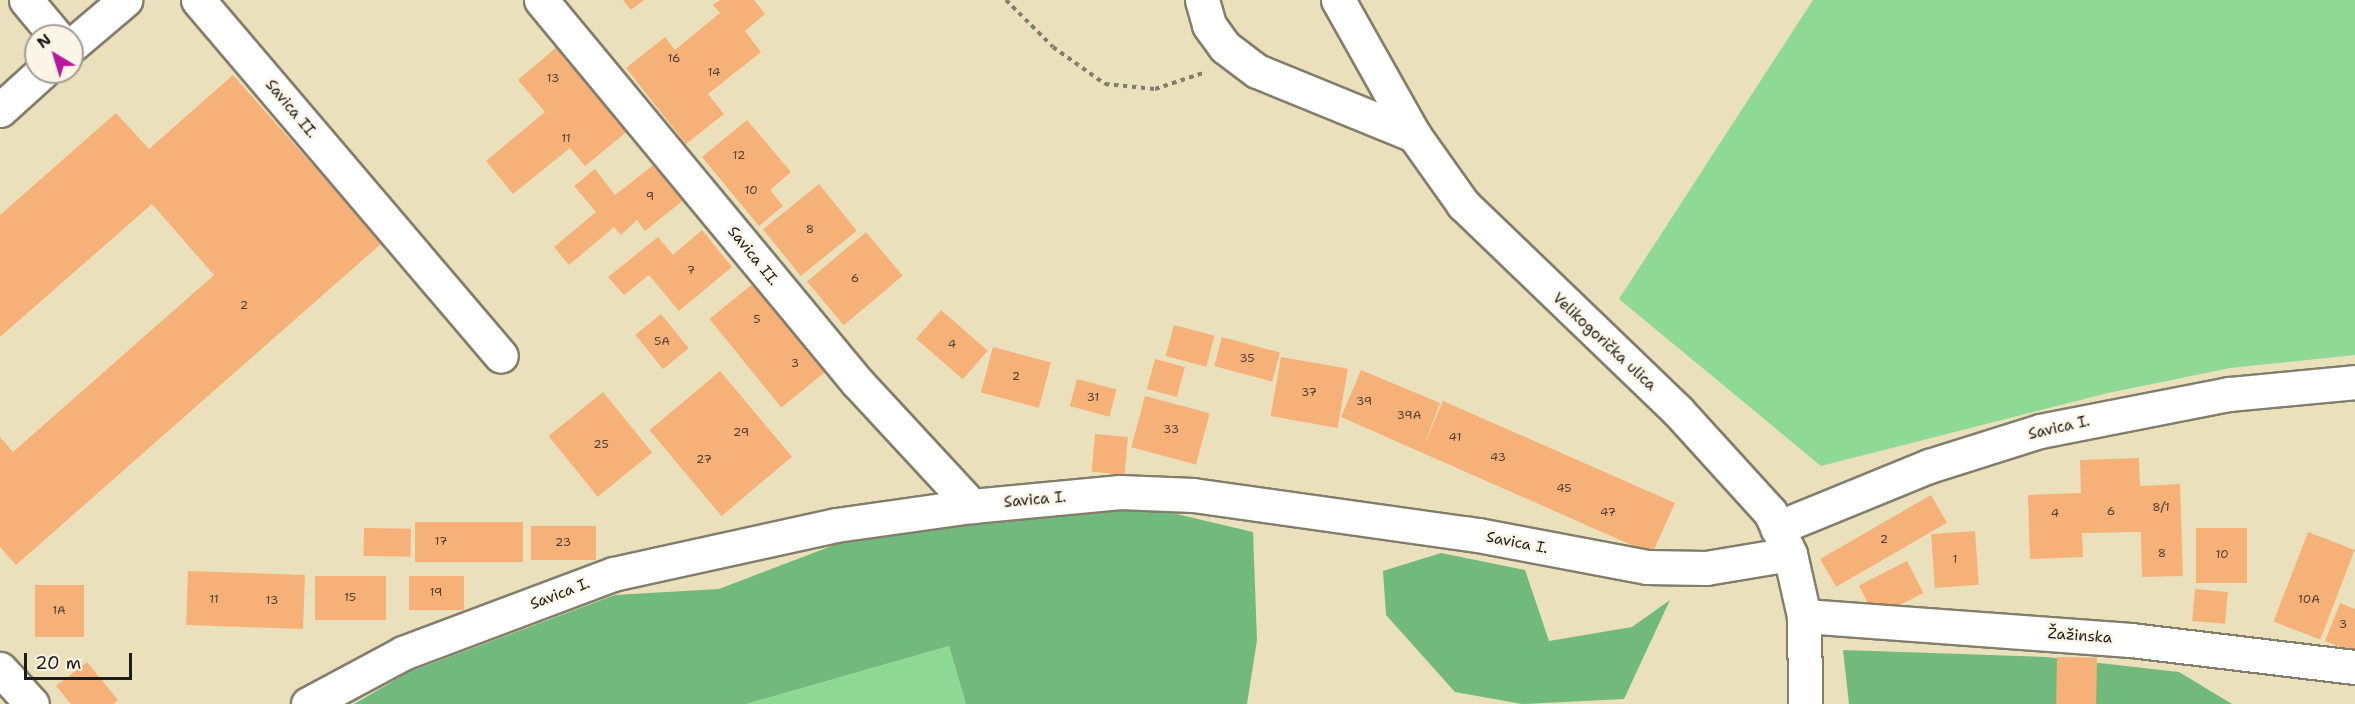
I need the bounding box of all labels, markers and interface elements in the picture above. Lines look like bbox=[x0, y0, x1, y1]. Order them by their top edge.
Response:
north arrow bbox=[24, 24, 84, 84]
text: N bbox=[32, 29, 55, 53]
house number: 16 bbox=[667, 52, 681, 66]
house number: 14 bbox=[708, 66, 720, 80]
house number: 13 bbox=[547, 72, 559, 86]
street label: Savica II. bbox=[261, 76, 321, 142]
house number: 11 bbox=[561, 132, 571, 146]
house number: 12 bbox=[733, 149, 745, 163]
house number: 10 bbox=[744, 184, 758, 198]
house number: 9 bbox=[646, 190, 654, 204]
street label: Savica II. bbox=[724, 223, 782, 289]
house number: 8 bbox=[806, 223, 814, 237]
house number: 7 bbox=[687, 264, 695, 278]
house number: 6 bbox=[851, 272, 859, 286]
street label: Velikogorička ulica bbox=[1548, 289, 1660, 395]
house number: 2 bbox=[240, 299, 248, 313]
house number: 5 bbox=[753, 313, 761, 327]
house number: 5A bbox=[654, 335, 670, 349]
house number: 4 bbox=[948, 338, 956, 352]
house number: 35 bbox=[1239, 352, 1255, 366]
house number: 3 bbox=[791, 357, 799, 371]
house number: 2 bbox=[1012, 370, 1020, 384]
house number: 37 bbox=[1301, 386, 1317, 400]
house number: 31 bbox=[1087, 391, 1099, 405]
house number: 39 bbox=[1356, 395, 1372, 409]
house number: 39A bbox=[1397, 409, 1421, 423]
street label: Savica I. bbox=[2027, 412, 2091, 444]
house number: 33 bbox=[1163, 423, 1179, 437]
house number: 29 bbox=[733, 426, 749, 440]
house number: 41 bbox=[1449, 431, 1461, 445]
house number: 25 bbox=[593, 438, 609, 452]
house number: 43 bbox=[1490, 451, 1506, 465]
house number: 27 bbox=[696, 453, 712, 467]
house number: 45 bbox=[1556, 482, 1572, 496]
street label: Savica I. bbox=[1003, 488, 1067, 512]
house number: 8/1 bbox=[2152, 501, 2170, 515]
house number: 6 bbox=[2107, 505, 2115, 519]
house number: 47 bbox=[1600, 506, 1616, 520]
house number: 4 bbox=[2051, 507, 2059, 521]
street label: Savica I. bbox=[1485, 528, 1549, 558]
house number: 2 bbox=[1880, 533, 1888, 547]
house number: 17 bbox=[435, 535, 447, 549]
house number: 23 bbox=[555, 536, 571, 550]
house number: 8 bbox=[2158, 547, 2166, 561]
house number: 10 bbox=[2215, 548, 2229, 562]
house number: 1 bbox=[1952, 553, 1958, 567]
street label: Savica I. bbox=[528, 574, 592, 614]
house number: 19 bbox=[430, 586, 442, 600]
house number: 15 bbox=[344, 591, 356, 605]
house number: 11 bbox=[209, 593, 219, 607]
house number: 10A bbox=[2298, 593, 2320, 607]
house number: 13 bbox=[266, 594, 278, 608]
house number: 1A bbox=[52, 604, 66, 618]
house number: 3 bbox=[2339, 618, 2347, 632]
street label: Žažinska bbox=[2047, 625, 2113, 647]
scale bar bbox=[27, 641, 135, 679]
text: 20 m bbox=[35, 651, 81, 675]

